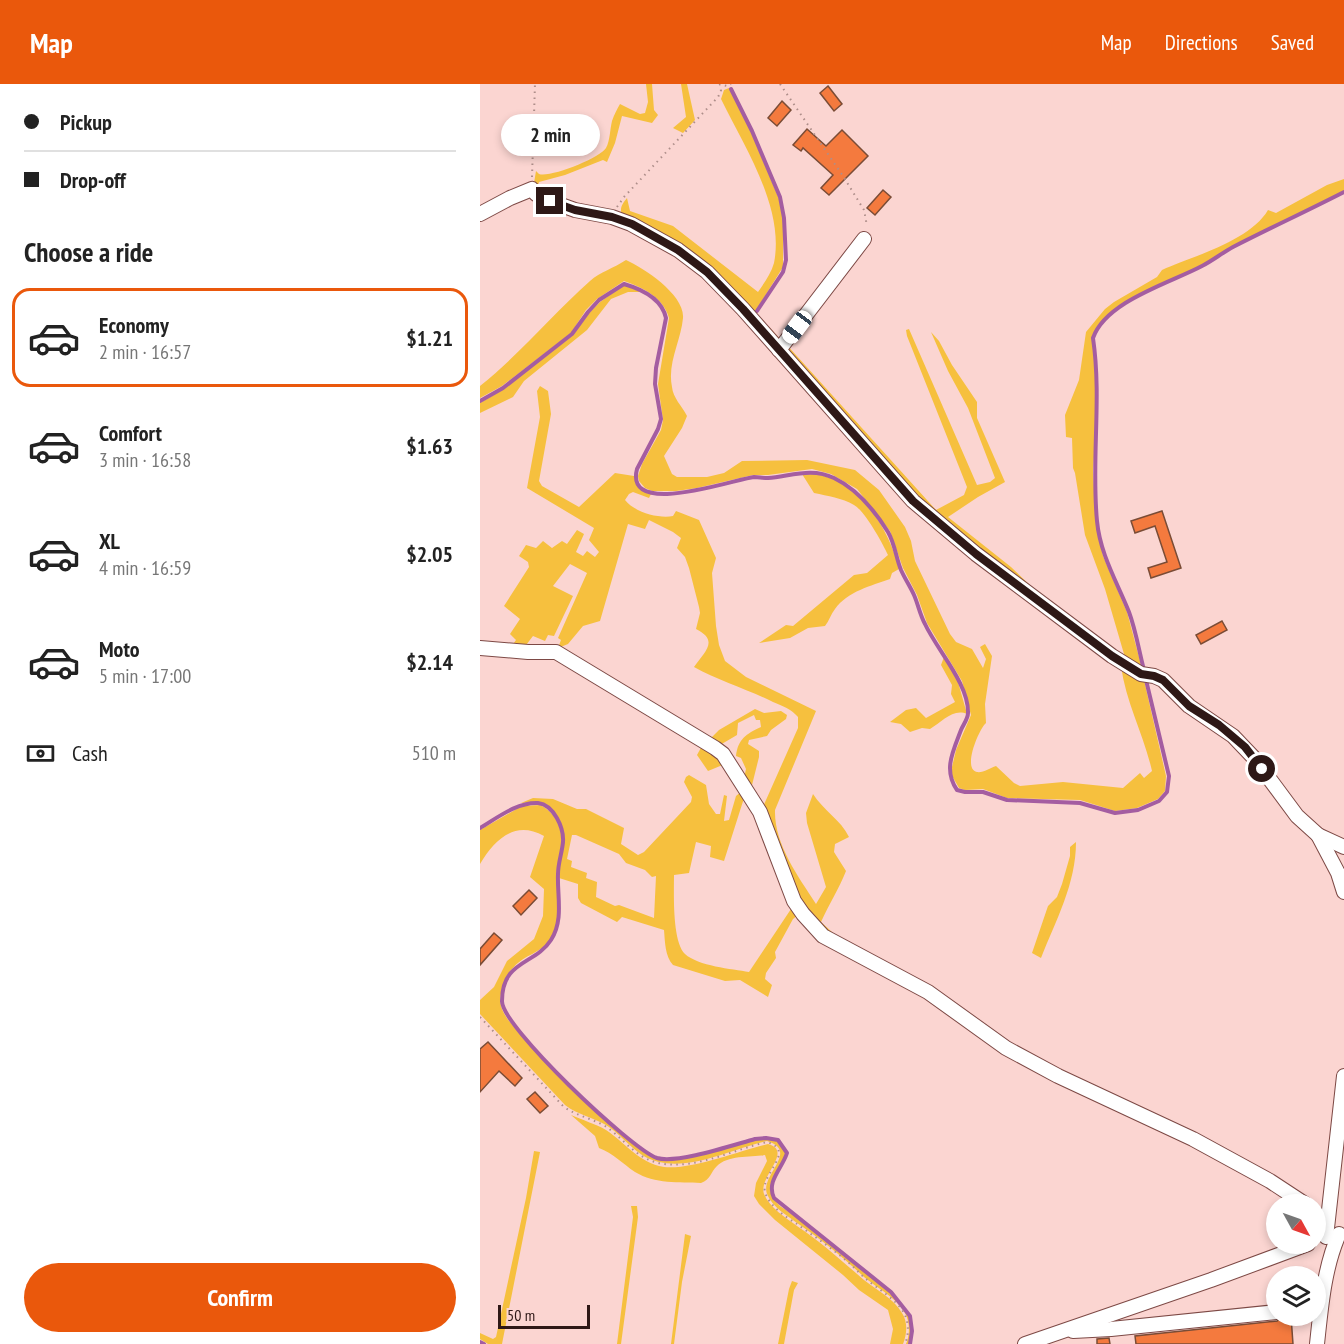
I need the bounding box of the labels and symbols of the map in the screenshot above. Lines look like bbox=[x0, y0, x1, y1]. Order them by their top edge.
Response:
callout: 2 min bbox=[500, 114, 599, 156]
route end bbox=[536, 187, 563, 214]
car bbox=[779, 307, 815, 347]
route start bbox=[1248, 755, 1275, 782]
north arrow bbox=[1266, 1194, 1326, 1254]
scale bar bbox=[498, 1302, 590, 1330]

